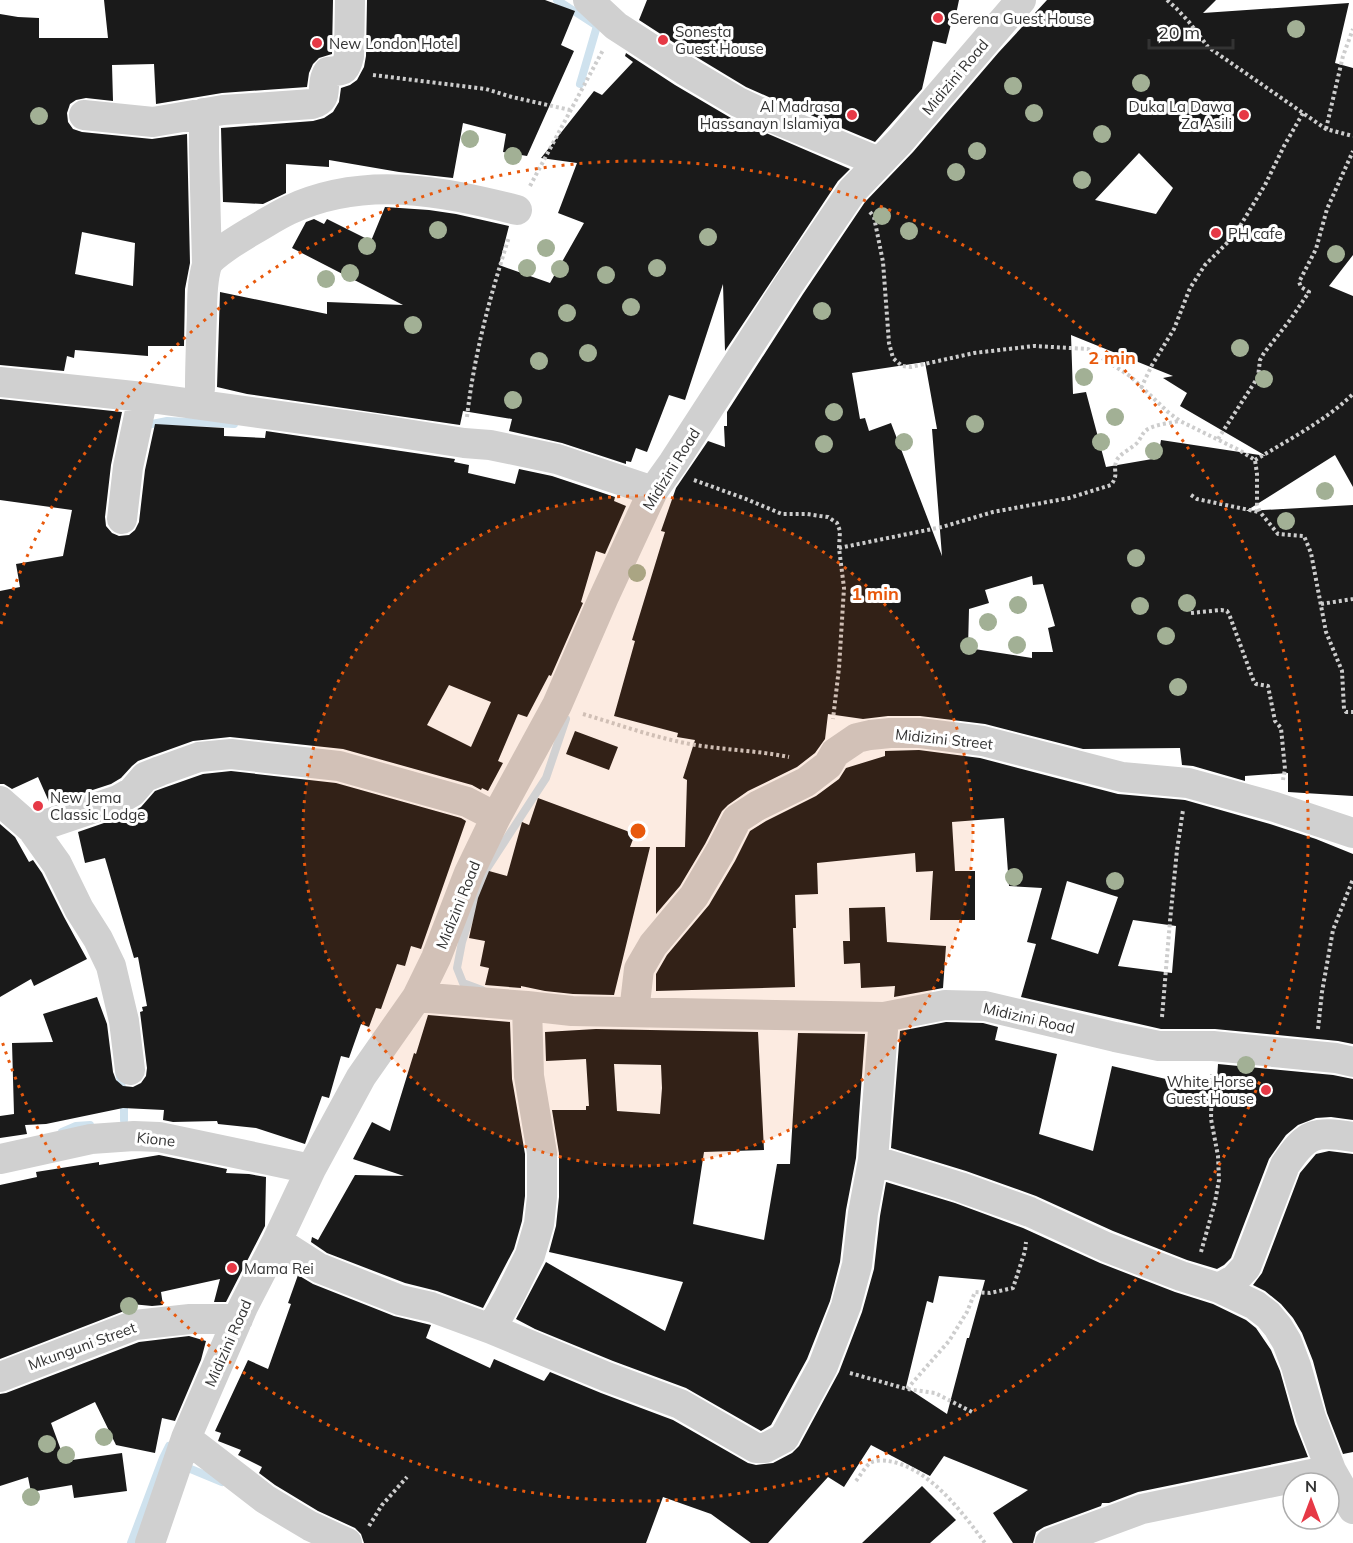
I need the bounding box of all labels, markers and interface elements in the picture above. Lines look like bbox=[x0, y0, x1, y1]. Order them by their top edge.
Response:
place label: Serena Guest House bbox=[950, 9, 1091, 28]
marker: Serena Guest House bbox=[931, 11, 945, 25]
scale bar bbox=[1149, 12, 1233, 50]
text: 20 m bbox=[1158, 21, 1200, 44]
place label: Sonesta Guest House bbox=[675, 22, 764, 58]
marker: Sonesta Guest House bbox=[656, 33, 670, 47]
place label: New London Hotel bbox=[329, 34, 458, 53]
street label: Midizini Road bbox=[918, 35, 992, 119]
marker: New London Hotel bbox=[310, 36, 324, 50]
place label: Al Madrasa Hassanayn Islamiya bbox=[700, 97, 840, 133]
place label: Duka La Dawa Za Asili bbox=[1128, 97, 1232, 133]
marker: Al Madrasa Hassanayn Islamiya bbox=[845, 108, 859, 122]
marker: Duka La Dawa Za Asili bbox=[1237, 108, 1251, 122]
place label: PH cafe bbox=[1228, 224, 1283, 243]
marker: PH cafe bbox=[1209, 226, 1223, 240]
text: 2 min bbox=[1088, 346, 1136, 369]
street label: Midizini Road bbox=[638, 424, 704, 514]
text: 1 min bbox=[851, 582, 899, 605]
street label: Midizini Street bbox=[894, 724, 994, 754]
place label: New Jema Classic Lodge bbox=[50, 788, 146, 824]
marker: New Jema Classic Lodge bbox=[31, 799, 45, 813]
centre of rings bbox=[628, 821, 648, 841]
street label: Midizini Road bbox=[432, 858, 484, 952]
street label: Midizini Road bbox=[981, 998, 1077, 1038]
place label: White Horse Guest House bbox=[1165, 1072, 1254, 1108]
marker: White Horse Guest House bbox=[1259, 1083, 1273, 1097]
street label: Kione bbox=[136, 1128, 176, 1150]
place label: Mama Rei bbox=[244, 1259, 314, 1278]
marker: Mama Rei bbox=[225, 1261, 239, 1275]
street label: Midizini Road bbox=[200, 1296, 256, 1390]
street label: Mkunguni Street bbox=[25, 1318, 139, 1374]
north arrow bbox=[1281, 1471, 1341, 1531]
text: N bbox=[1305, 1476, 1317, 1496]

